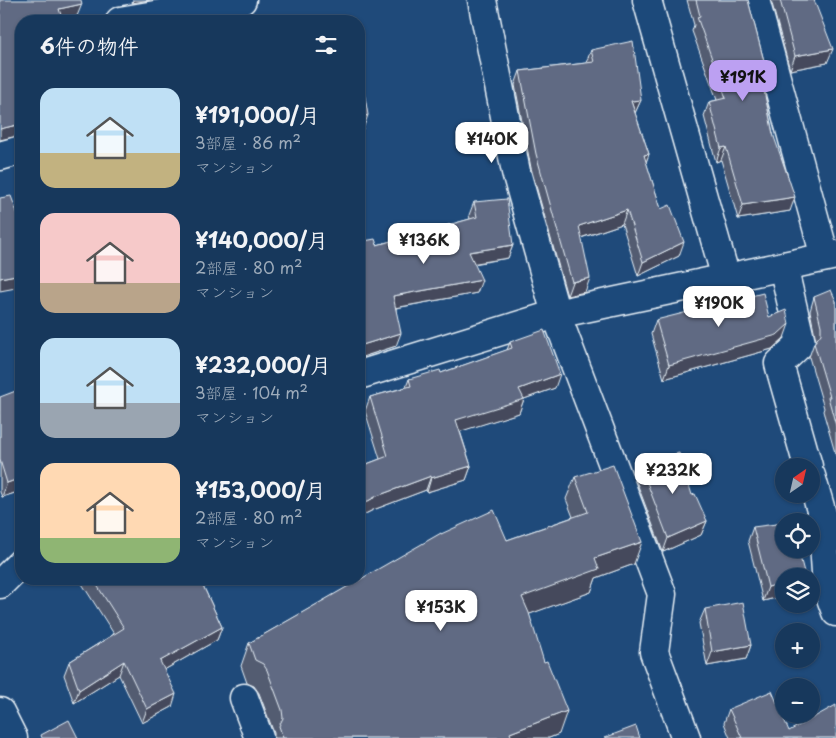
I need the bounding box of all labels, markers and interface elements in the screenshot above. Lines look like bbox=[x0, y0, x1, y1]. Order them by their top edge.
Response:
text: 6件の物件 bbox=[40, 29, 139, 61]
icon: filters bbox=[312, 31, 340, 59]
pin: ¥191K bbox=[708, 59, 778, 102]
text: ¥191K bbox=[720, 64, 766, 88]
text: ¥191,000/月 bbox=[195, 98, 320, 130]
icon: home bbox=[80, 108, 140, 168]
pin: ¥140K bbox=[457, 121, 527, 164]
text: ¥140K bbox=[466, 126, 518, 150]
text: 3部屋 · 86 m² bbox=[195, 130, 301, 154]
text: マンション bbox=[195, 154, 274, 178]
pin: ¥136K bbox=[389, 222, 459, 265]
text: ¥140,000/月 bbox=[195, 223, 328, 255]
text: ¥136K bbox=[399, 227, 449, 251]
icon: home bbox=[80, 233, 140, 293]
text: 2部屋 · 80 m² bbox=[195, 255, 302, 279]
text: マンション bbox=[195, 279, 274, 303]
pin: ¥190K bbox=[684, 286, 754, 328]
text: ¥190K bbox=[694, 290, 744, 314]
text: ¥232,000/月 bbox=[195, 348, 331, 380]
icon: home bbox=[80, 358, 140, 418]
text: 3部屋 · 104 m² bbox=[195, 380, 308, 404]
text: マンション bbox=[195, 404, 274, 428]
pin: ¥232K bbox=[638, 452, 708, 495]
text: ¥232K bbox=[646, 457, 700, 481]
north arrow bbox=[775, 458, 820, 502]
map controls bbox=[775, 458, 820, 723]
text: ¥153,000/月 bbox=[195, 473, 326, 505]
icon: home bbox=[80, 483, 140, 543]
text: 2部屋 · 80 m² bbox=[195, 505, 302, 529]
button: locate bbox=[775, 513, 820, 558]
text: マンション bbox=[195, 529, 274, 553]
button: layers bbox=[775, 568, 820, 613]
pin: ¥153K bbox=[406, 590, 476, 632]
text: ¥153K bbox=[416, 594, 466, 618]
button: + bbox=[775, 623, 820, 668]
button: − bbox=[775, 678, 820, 723]

